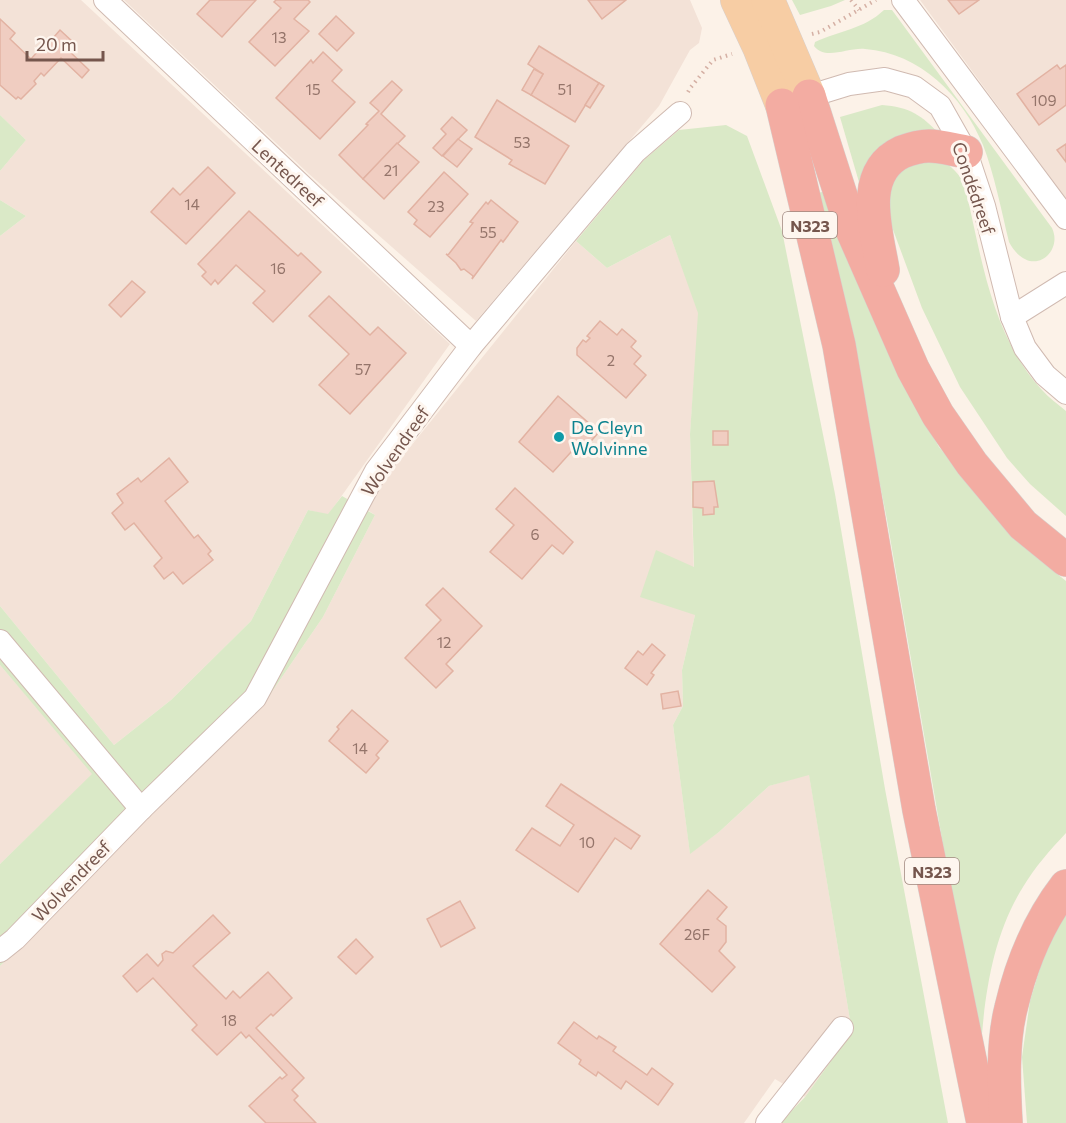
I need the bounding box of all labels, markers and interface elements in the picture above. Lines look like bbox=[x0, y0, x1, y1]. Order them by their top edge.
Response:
scale bar bbox=[27, 24, 104, 62]
house number: 13 bbox=[272, 28, 286, 46]
text: 20 m bbox=[36, 33, 77, 55]
house number: 15 bbox=[305, 80, 321, 98]
house number: 51 bbox=[557, 80, 573, 98]
house number: 109 bbox=[1031, 91, 1057, 109]
house number: 53 bbox=[513, 133, 531, 151]
street label: Lentedreef bbox=[248, 134, 329, 212]
street label: Condédreef bbox=[948, 139, 1000, 238]
house number: 21 bbox=[384, 161, 398, 179]
house number: 14 bbox=[184, 195, 200, 213]
house number: 23 bbox=[428, 197, 444, 215]
road number: N323 bbox=[783, 212, 837, 238]
house number: 55 bbox=[479, 223, 497, 241]
house number: 16 bbox=[270, 259, 286, 277]
house number: 2 bbox=[607, 351, 615, 369]
house number: 57 bbox=[355, 360, 371, 378]
street label: Wolvendreef bbox=[356, 401, 434, 500]
place label: De Cleyn Wolvinne bbox=[571, 416, 647, 459]
marker: De Cleyn Wolvinne bbox=[552, 430, 566, 444]
house number: 6 bbox=[530, 525, 540, 543]
house number: 12 bbox=[437, 633, 451, 651]
house number: 14 bbox=[352, 739, 368, 757]
house number: 10 bbox=[579, 833, 595, 851]
street label: Wolvendreef bbox=[27, 835, 116, 926]
road number: N323 bbox=[905, 858, 959, 884]
house number: 26F bbox=[684, 925, 710, 943]
house number: 18 bbox=[221, 1011, 237, 1029]

